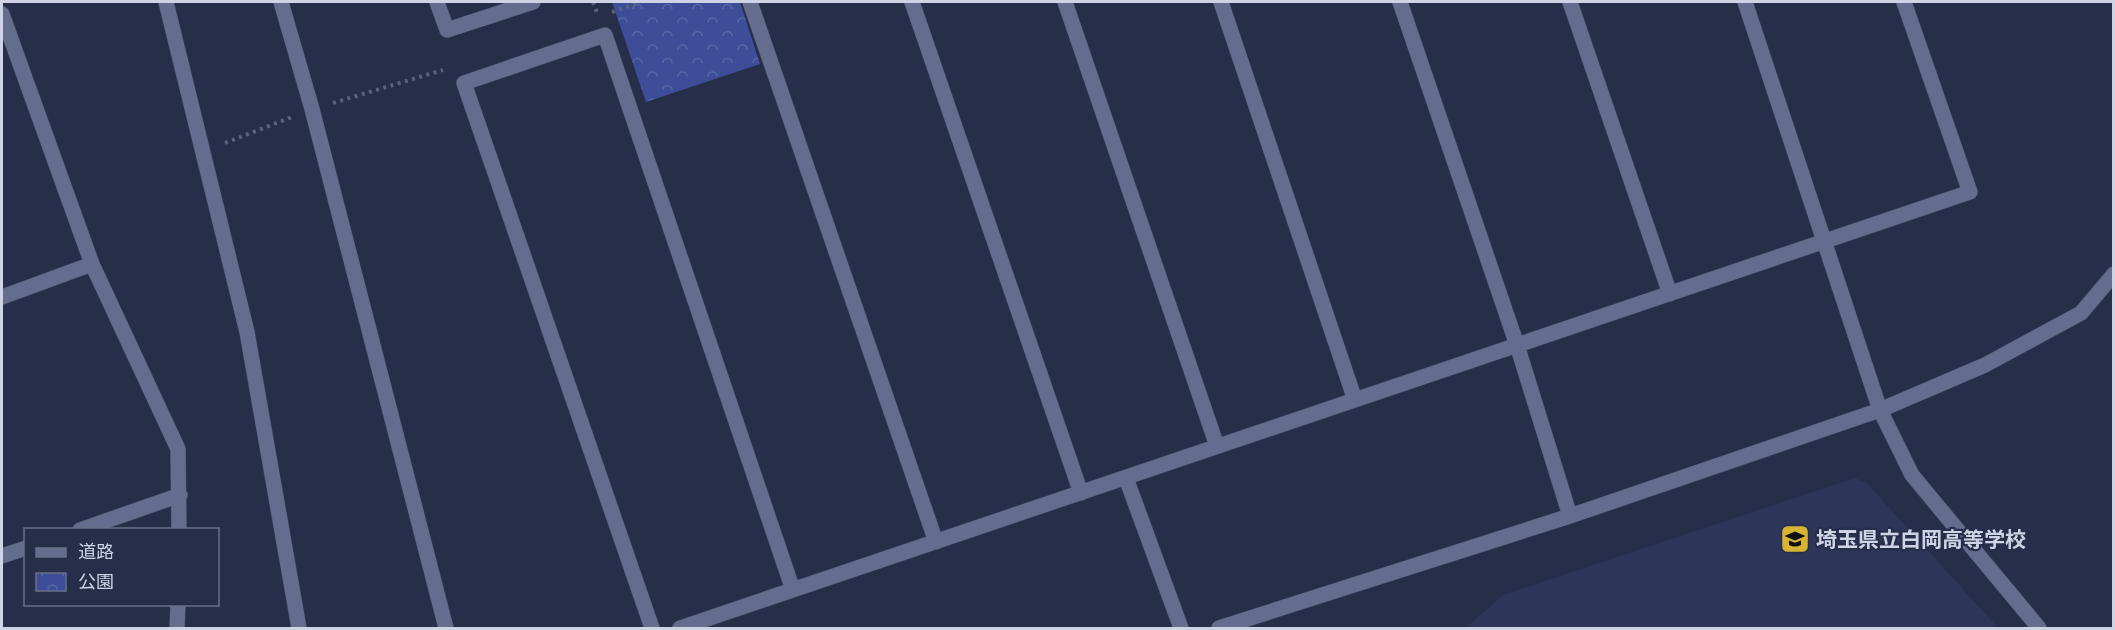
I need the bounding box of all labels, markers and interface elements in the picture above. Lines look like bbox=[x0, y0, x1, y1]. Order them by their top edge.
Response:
school or university icon: 埼玉県立白岡高等学校 bbox=[1779, 523, 1811, 555]
place label: 埼玉県立白岡高等学校 bbox=[1816, 527, 2026, 552]
legend bbox=[24, 528, 219, 606]
text: 道路 bbox=[78, 541, 114, 562]
text: 公園 bbox=[78, 571, 114, 592]

